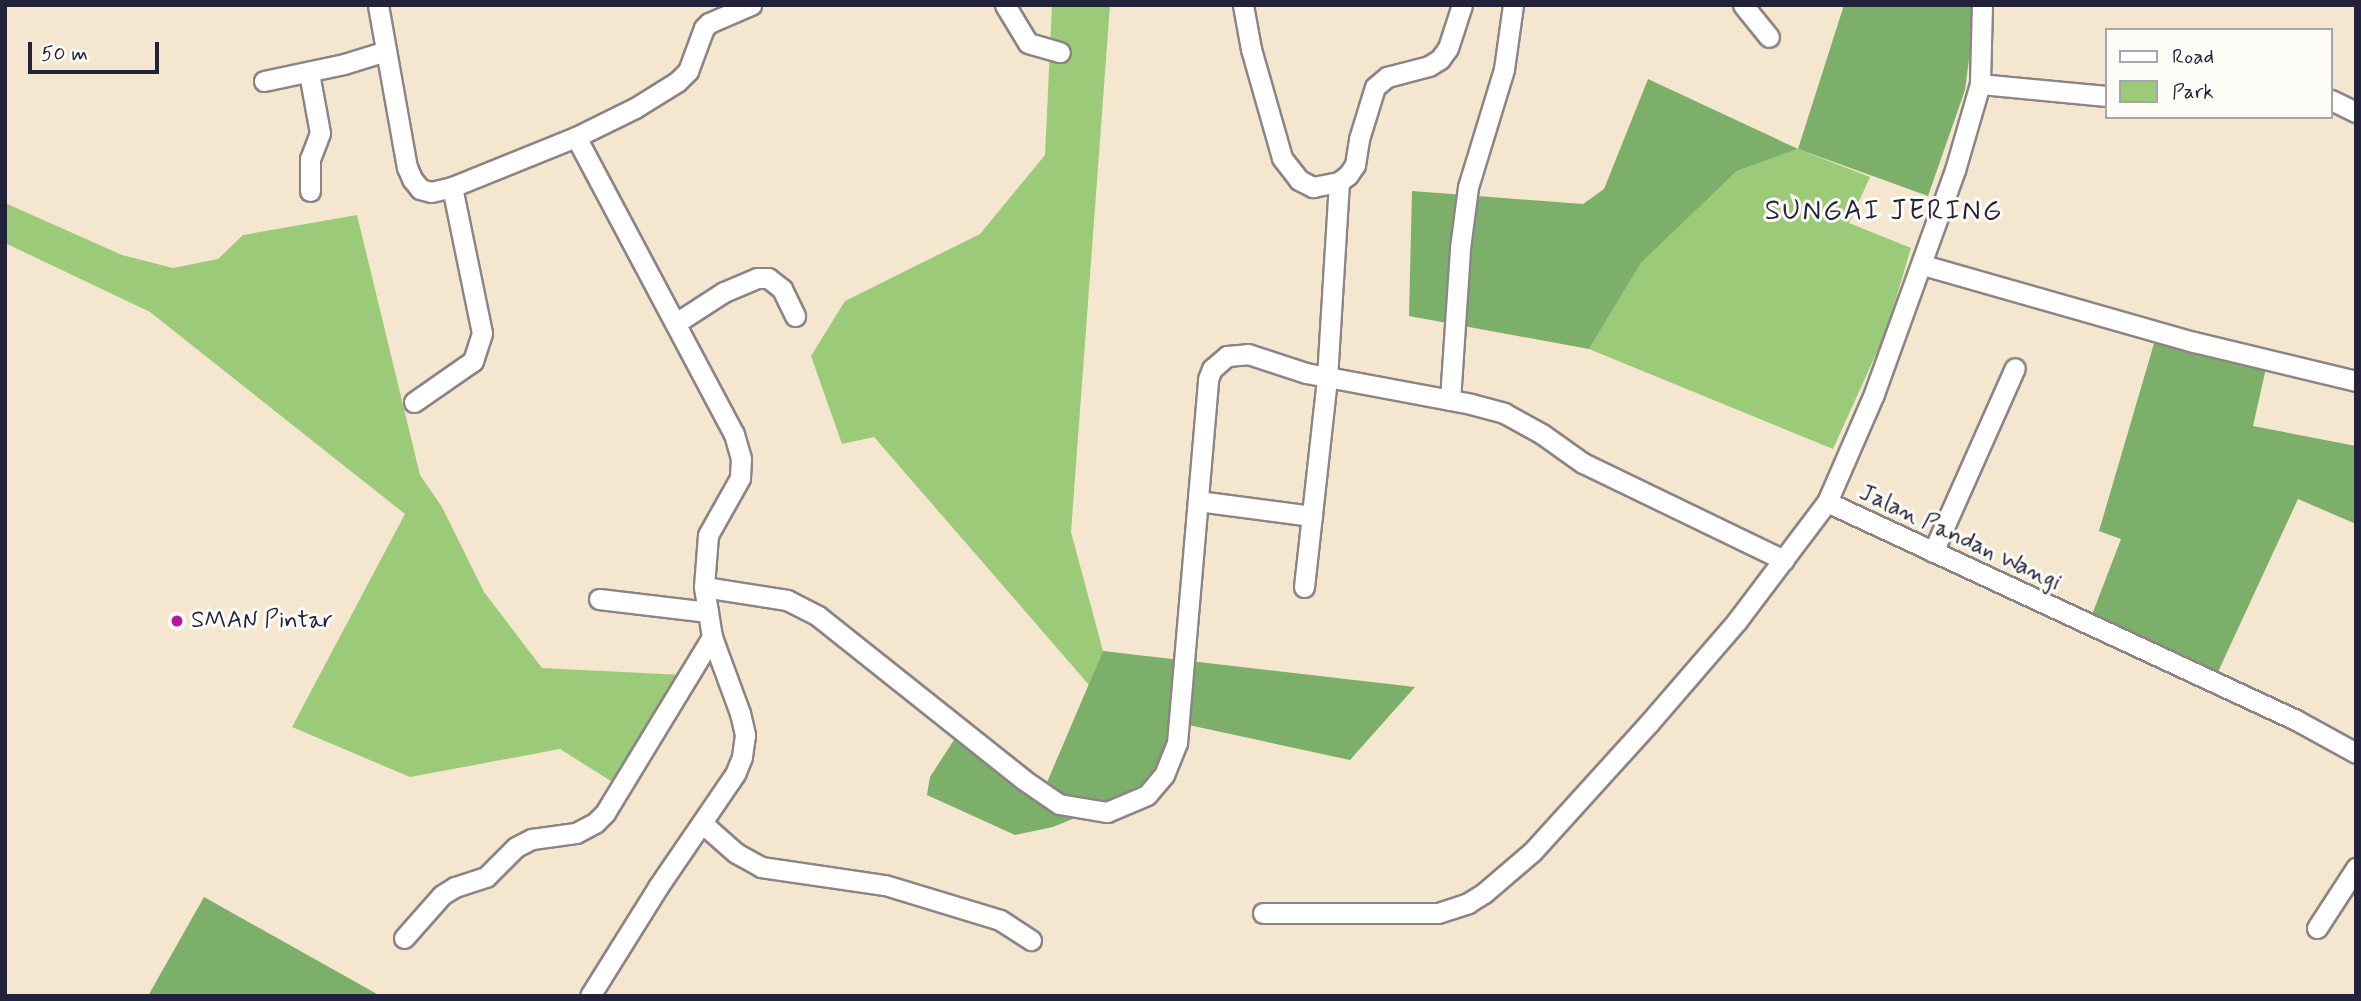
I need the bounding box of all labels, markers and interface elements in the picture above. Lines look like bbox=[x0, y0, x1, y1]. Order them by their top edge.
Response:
scale bar bbox=[32, 28, 163, 72]
legend bbox=[2106, 28, 2333, 119]
text: 50 m bbox=[41, 40, 88, 68]
text: Road bbox=[2172, 43, 2214, 71]
text: Park bbox=[2172, 78, 2214, 106]
district label: SUNGAI JERING bbox=[1769, 195, 1999, 229]
street label: Jalan Pandan Wangi bbox=[1856, 479, 2064, 597]
place label: SMAN Pintar bbox=[191, 607, 329, 635]
marker: SMAN Pintar bbox=[169, 613, 185, 629]

